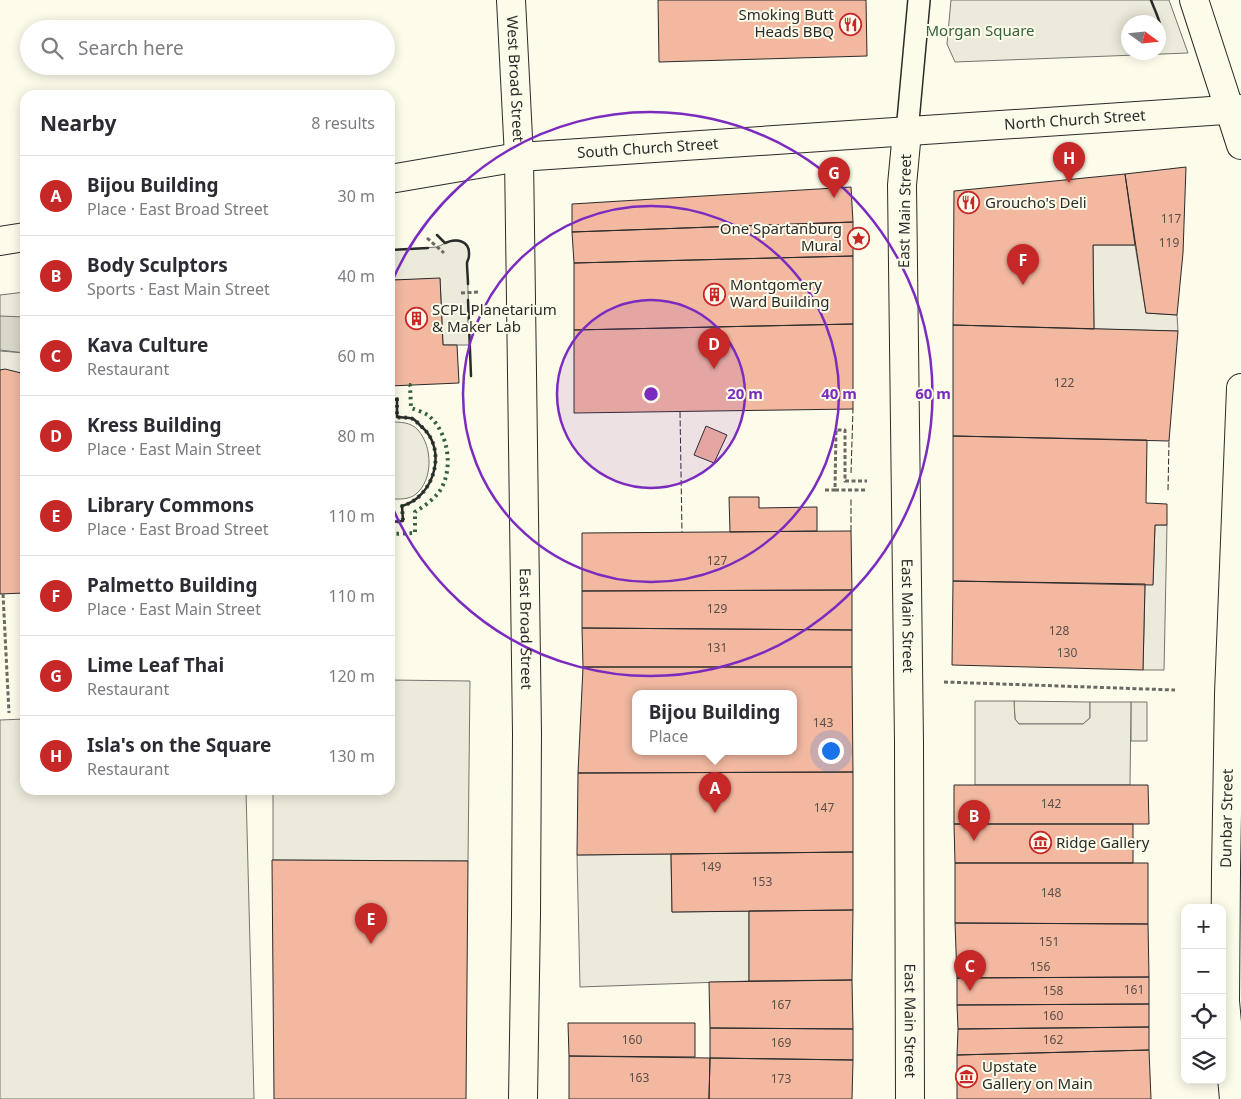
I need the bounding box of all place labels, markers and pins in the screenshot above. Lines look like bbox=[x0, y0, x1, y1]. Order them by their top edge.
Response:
place label: Smoking Butt Heads BBQ bbox=[739, 4, 835, 41]
restaurant icon: Smoking Butt Heads BBQ bbox=[838, 12, 862, 36]
pin: H bbox=[1053, 142, 1085, 183]
pin: G bbox=[818, 157, 850, 198]
restaurant icon: Groucho's Deli bbox=[957, 191, 981, 215]
place label: Groucho's Deli bbox=[985, 192, 1087, 212]
place label: One Spartanburg Mural bbox=[720, 218, 842, 255]
place icon: One Spartanburg Mural bbox=[846, 226, 870, 250]
pin: F bbox=[1007, 244, 1039, 285]
place label: Montgomery Ward Building bbox=[730, 274, 829, 311]
building icon: Montgomery Ward Building bbox=[702, 282, 726, 306]
place label: SCPL Planetarium & Maker Lab bbox=[432, 299, 557, 336]
building icon: SCPL Planetarium & Maker Lab bbox=[404, 307, 428, 331]
pin: D bbox=[698, 328, 730, 369]
centre of rings bbox=[642, 385, 660, 403]
pin: A bbox=[699, 772, 731, 813]
pin: B bbox=[958, 800, 990, 841]
museum icon: Ridge Gallery bbox=[1028, 831, 1052, 855]
place label: Ridge Gallery bbox=[1056, 832, 1150, 852]
pin: E bbox=[355, 903, 387, 944]
pin: C bbox=[954, 950, 986, 991]
place label: Upstate Gallery on Main bbox=[982, 1056, 1093, 1093]
museum icon: Upstate Gallery on Main bbox=[954, 1064, 978, 1088]

